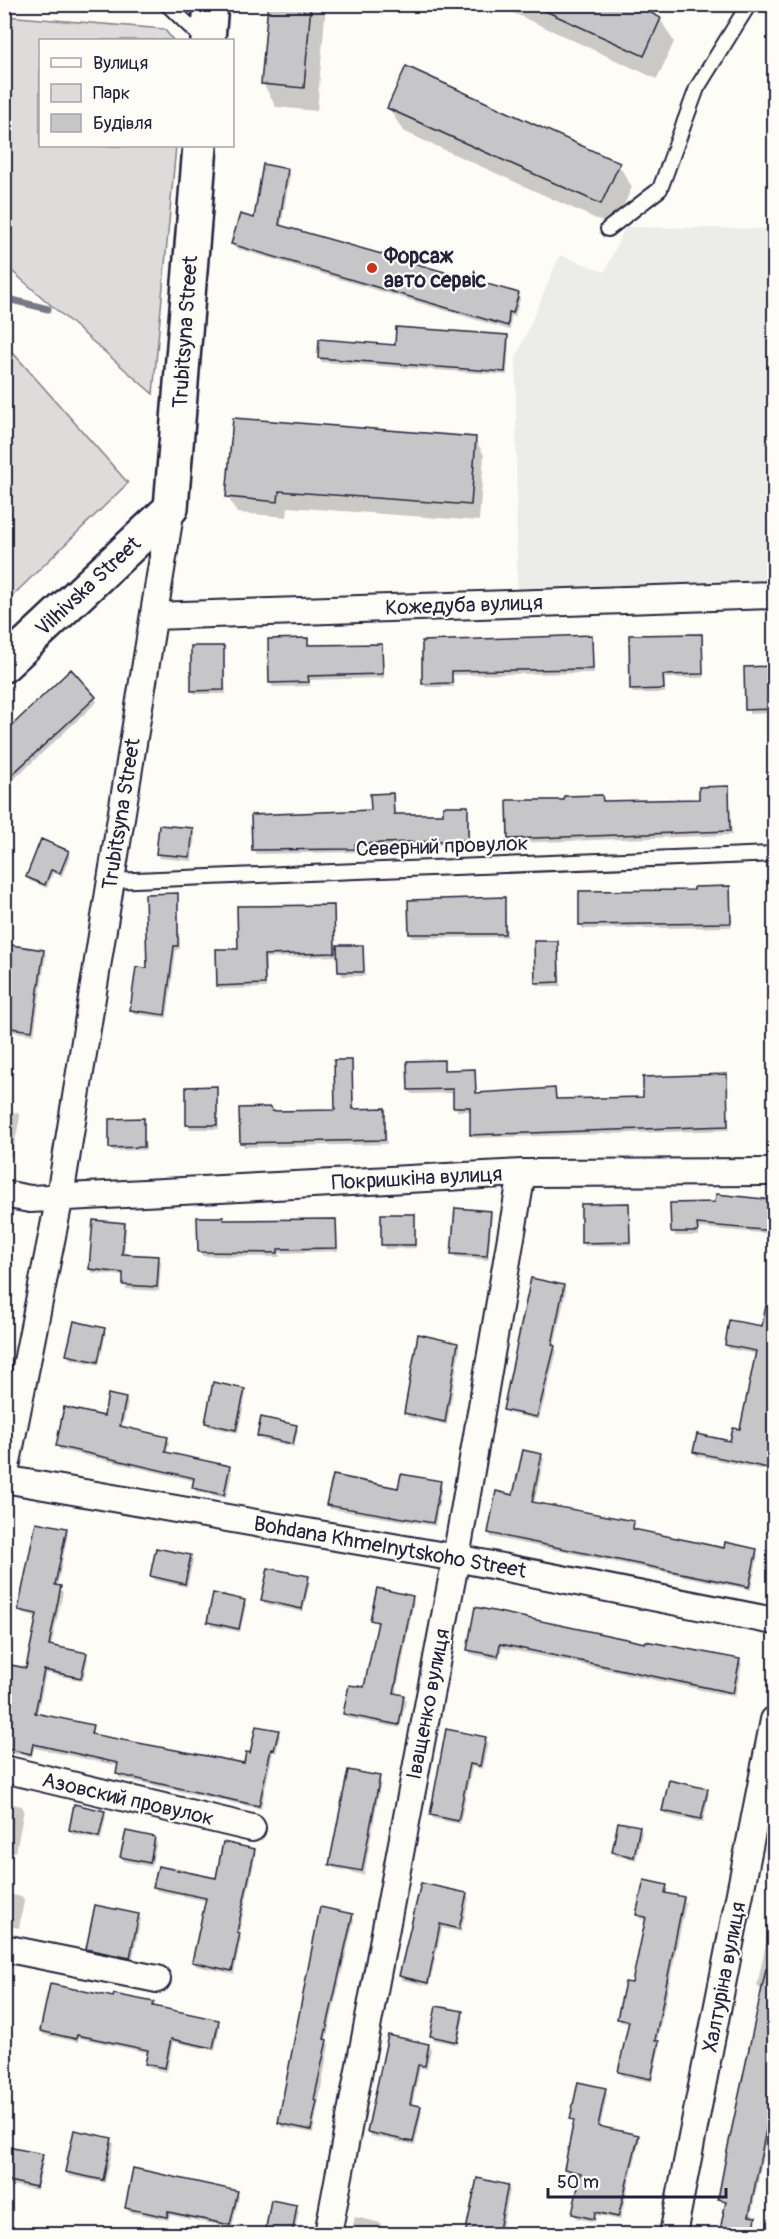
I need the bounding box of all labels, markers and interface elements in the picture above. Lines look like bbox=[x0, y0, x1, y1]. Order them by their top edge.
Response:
legend bbox=[39, 39, 234, 147]
text: Вулиця bbox=[93, 52, 148, 75]
text: Парк bbox=[93, 82, 130, 105]
text: Будівля bbox=[93, 112, 152, 135]
place label: Форсаж авто сервіс bbox=[383, 243, 486, 294]
street label: Trubitsyna Street bbox=[167, 254, 204, 409]
marker: Форсаж авто сервіс bbox=[365, 261, 379, 275]
street label: Vilhivska Street bbox=[30, 530, 147, 642]
street label: Кожедуба вулиця bbox=[385, 589, 543, 622]
street label: Trubitsyna Street bbox=[96, 736, 147, 892]
street label: Северний провулок bbox=[355, 830, 529, 863]
street label: Покришкіна вулиця bbox=[331, 1161, 503, 1196]
street label: Bohdana Khmelnytskoho Street bbox=[252, 1510, 529, 1585]
street label: Іващенко вулиця bbox=[401, 1626, 456, 1782]
street label: Азовский провулок bbox=[40, 1767, 216, 1832]
street label: Халтуріна вулиця bbox=[697, 1900, 752, 2055]
scale bar bbox=[548, 2161, 726, 2199]
text: 50 m bbox=[557, 2171, 599, 2194]

